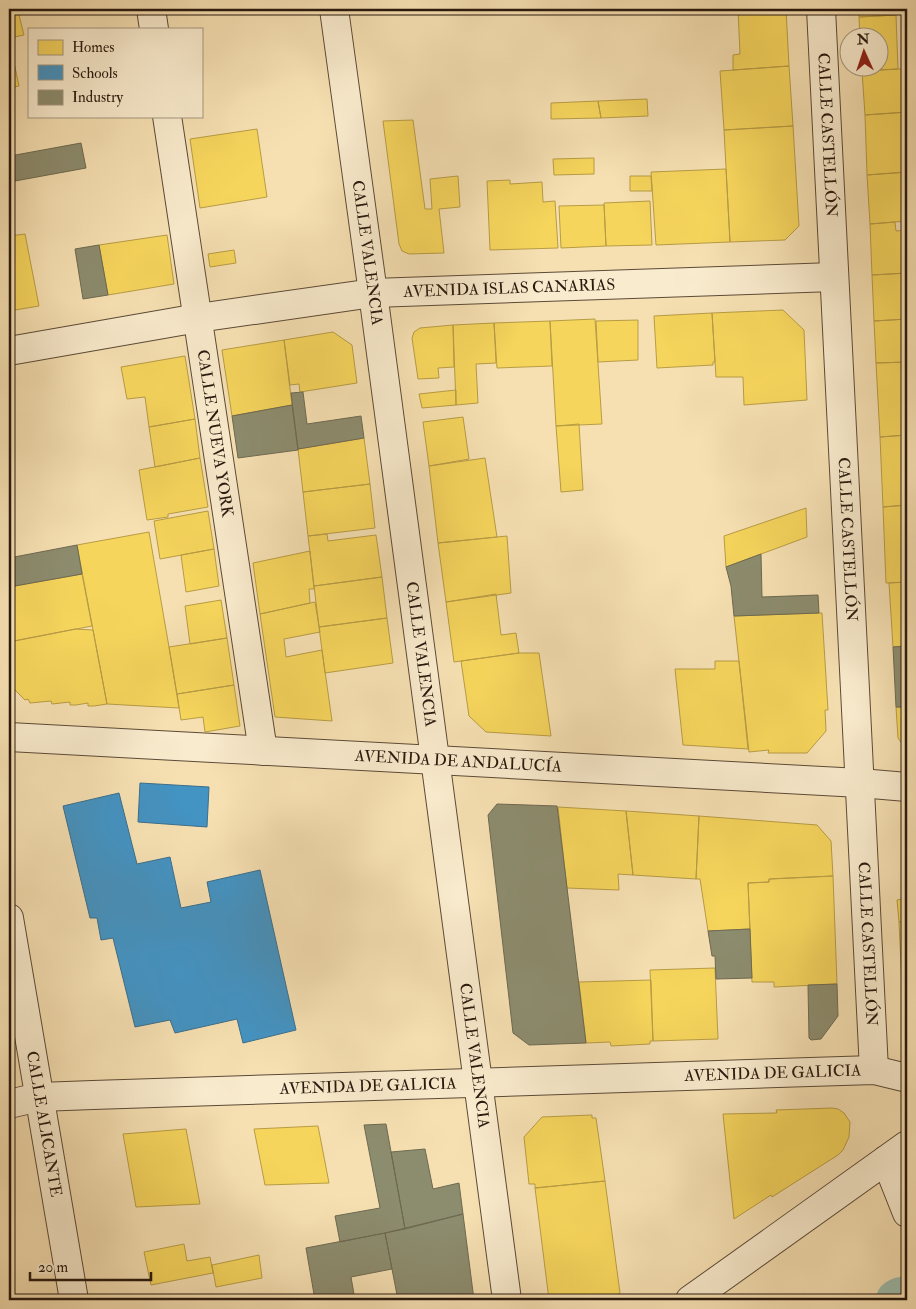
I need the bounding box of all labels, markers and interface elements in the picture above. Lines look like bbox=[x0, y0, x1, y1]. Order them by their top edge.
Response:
legend bbox=[28, 28, 202, 118]
north arrow bbox=[838, 28, 888, 78]
text: N bbox=[856, 31, 871, 48]
text: Homes bbox=[72, 38, 114, 57]
street label: CALLE CASTELLÓN bbox=[813, 52, 842, 218]
text: Schools bbox=[72, 64, 118, 83]
text: Industry bbox=[72, 88, 123, 107]
street label: CALLE VALENCIA bbox=[348, 179, 387, 327]
street label: AVENIDA ISLAS CANARIAS bbox=[402, 275, 616, 302]
street label: CALLE NUEVA YORK bbox=[192, 348, 238, 519]
street label: CALLE CASTELLÓN bbox=[833, 457, 862, 623]
street label: CALLE VALENCIA bbox=[401, 580, 441, 728]
street label: AVENIDA DE ANDALUCÍA bbox=[353, 746, 562, 777]
street label: CALLE CASTELLÓN bbox=[854, 861, 882, 1027]
street label: CALLE VALENCIA bbox=[455, 982, 494, 1129]
street label: CALLE ALICANTE bbox=[22, 1049, 66, 1199]
street label: AVENIDA DE GALICIA bbox=[683, 1060, 862, 1086]
street label: AVENIDA DE GALICIA bbox=[278, 1073, 457, 1099]
scale bar bbox=[30, 1249, 151, 1281]
text: 20 m bbox=[38, 1258, 68, 1277]

